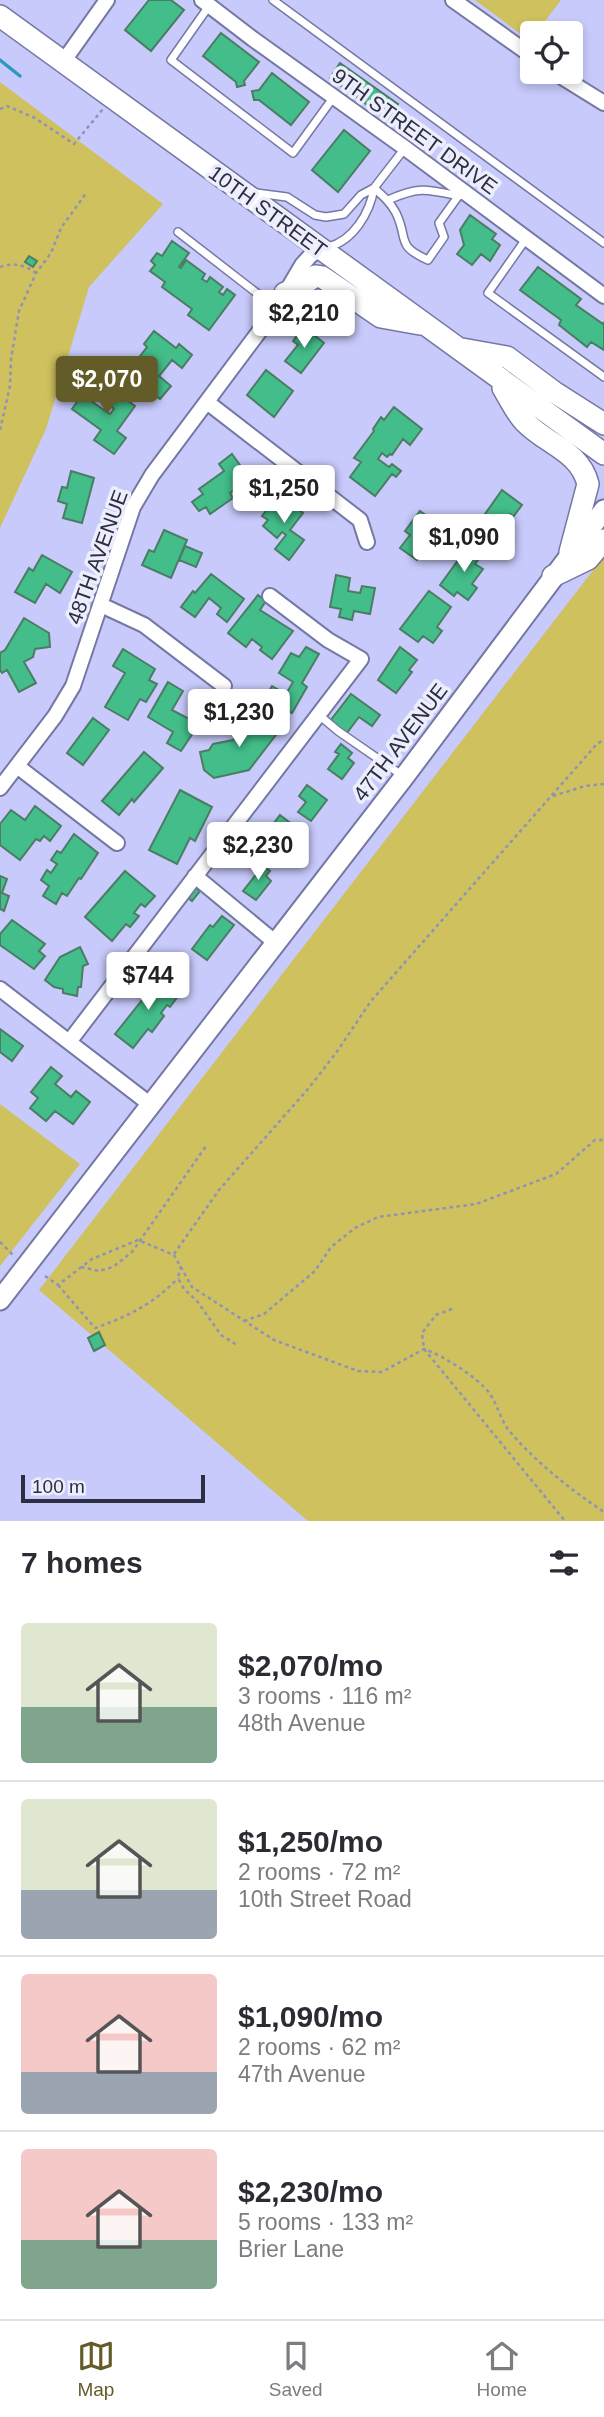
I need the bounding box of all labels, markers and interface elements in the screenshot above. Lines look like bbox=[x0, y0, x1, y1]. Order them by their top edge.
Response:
map controls bbox=[520, 21, 583, 84]
button: locate bbox=[520, 21, 583, 84]
street label: 9TH STREET DRIVE bbox=[328, 64, 502, 198]
street label: 10TH STREET bbox=[205, 161, 332, 262]
pin: $2,210 bbox=[247, 290, 361, 350]
text: $2,210 bbox=[269, 300, 339, 326]
pin: $2,070 bbox=[50, 356, 164, 416]
text: $2,070 bbox=[72, 366, 142, 392]
pin: $1,250 bbox=[227, 466, 341, 525]
text: $1,250 bbox=[249, 475, 319, 501]
street label: 48TH AVENUE bbox=[62, 487, 132, 627]
pin: $1,090 bbox=[407, 514, 521, 574]
text: $1,090 bbox=[429, 524, 499, 550]
street label: 47TH AVENUE bbox=[348, 679, 452, 805]
pin: $1,230 bbox=[182, 690, 296, 749]
text: $1,230 bbox=[204, 699, 274, 725]
pin: $2,230 bbox=[201, 822, 315, 882]
text: $2,230 bbox=[223, 832, 293, 858]
pin: $744 bbox=[107, 953, 189, 1012]
text: $744 bbox=[122, 962, 174, 988]
scale bar bbox=[21, 1472, 205, 1504]
text: 100 m bbox=[32, 1476, 85, 1497]
icon: filters bbox=[545, 1544, 583, 1582]
text: 7 homes bbox=[21, 1546, 143, 1579]
text: $2,070/mo bbox=[238, 1649, 383, 1682]
icon: home bbox=[77, 1651, 161, 1735]
text: 3 rooms · 116 m² bbox=[238, 1683, 411, 1709]
text: 48th Avenue bbox=[238, 1710, 365, 1736]
text: $1,250/mo bbox=[238, 1825, 383, 1858]
icon: home bbox=[77, 1827, 161, 1911]
text: 2 rooms · 72 m² bbox=[238, 1859, 400, 1885]
text: 10th Street Road bbox=[238, 1886, 412, 1912]
text: $1,090/mo bbox=[238, 2000, 383, 2033]
icon: home bbox=[77, 2002, 161, 2086]
text: 2 rooms · 62 m² bbox=[238, 2034, 400, 2060]
text: 47th Avenue bbox=[238, 2061, 365, 2087]
text: $2,230/mo bbox=[238, 2175, 383, 2208]
icon: home bbox=[77, 2177, 161, 2261]
text: 5 rooms · 133 m² bbox=[238, 2209, 413, 2235]
text: Brier Lane bbox=[238, 2236, 344, 2262]
tab: Map bbox=[77, 2337, 115, 2401]
tab: Saved bbox=[269, 2337, 323, 2401]
tab: Home bbox=[476, 2337, 527, 2401]

